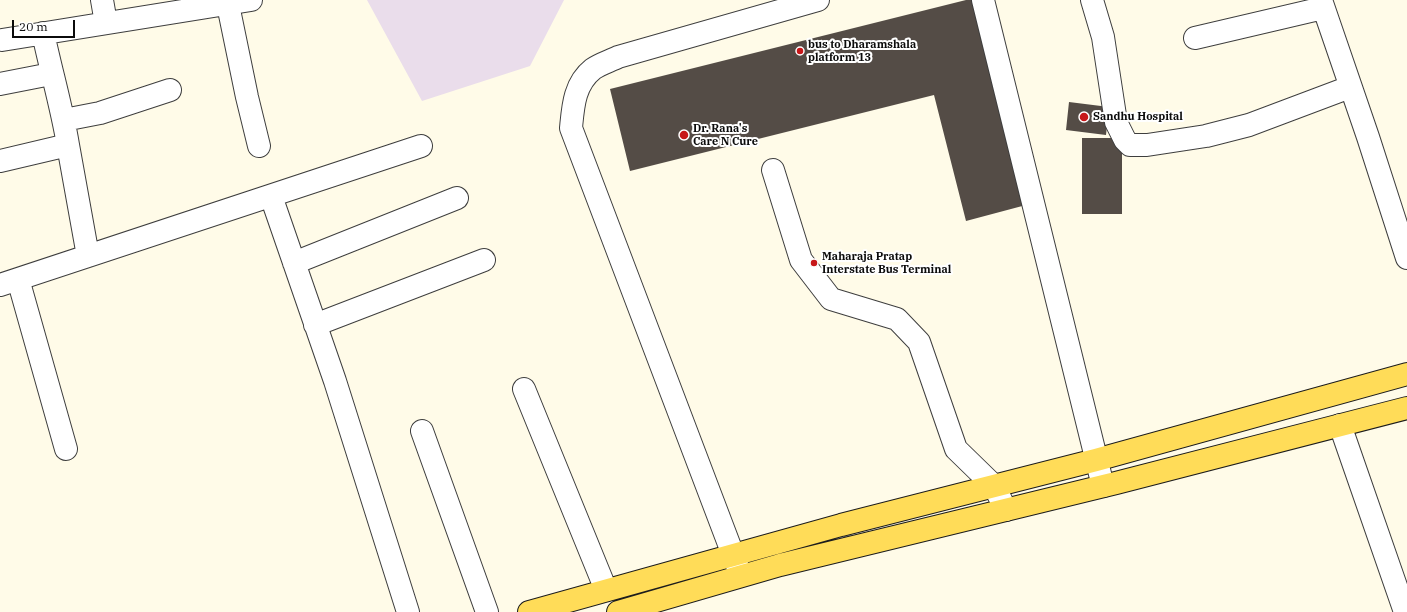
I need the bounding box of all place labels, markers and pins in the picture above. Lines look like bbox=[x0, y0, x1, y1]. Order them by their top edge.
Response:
place label: bus to Dharamshala platform 13 bbox=[808, 38, 916, 64]
marker: bus to Dharamshala platform 13 bbox=[795, 46, 805, 56]
place label: Sandhu Hospital bbox=[1093, 110, 1183, 124]
marker: Sandhu Hospital bbox=[1078, 111, 1090, 123]
place label: Dr. Rana's Care N Cure bbox=[693, 122, 758, 148]
marker: Dr. Rana's Care N Cure bbox=[678, 129, 690, 141]
place label: Maharaja Pratap Interstate Bus Terminal bbox=[822, 250, 951, 276]
marker: Maharaja Pratap Interstate Bus Terminal bbox=[809, 258, 819, 268]

